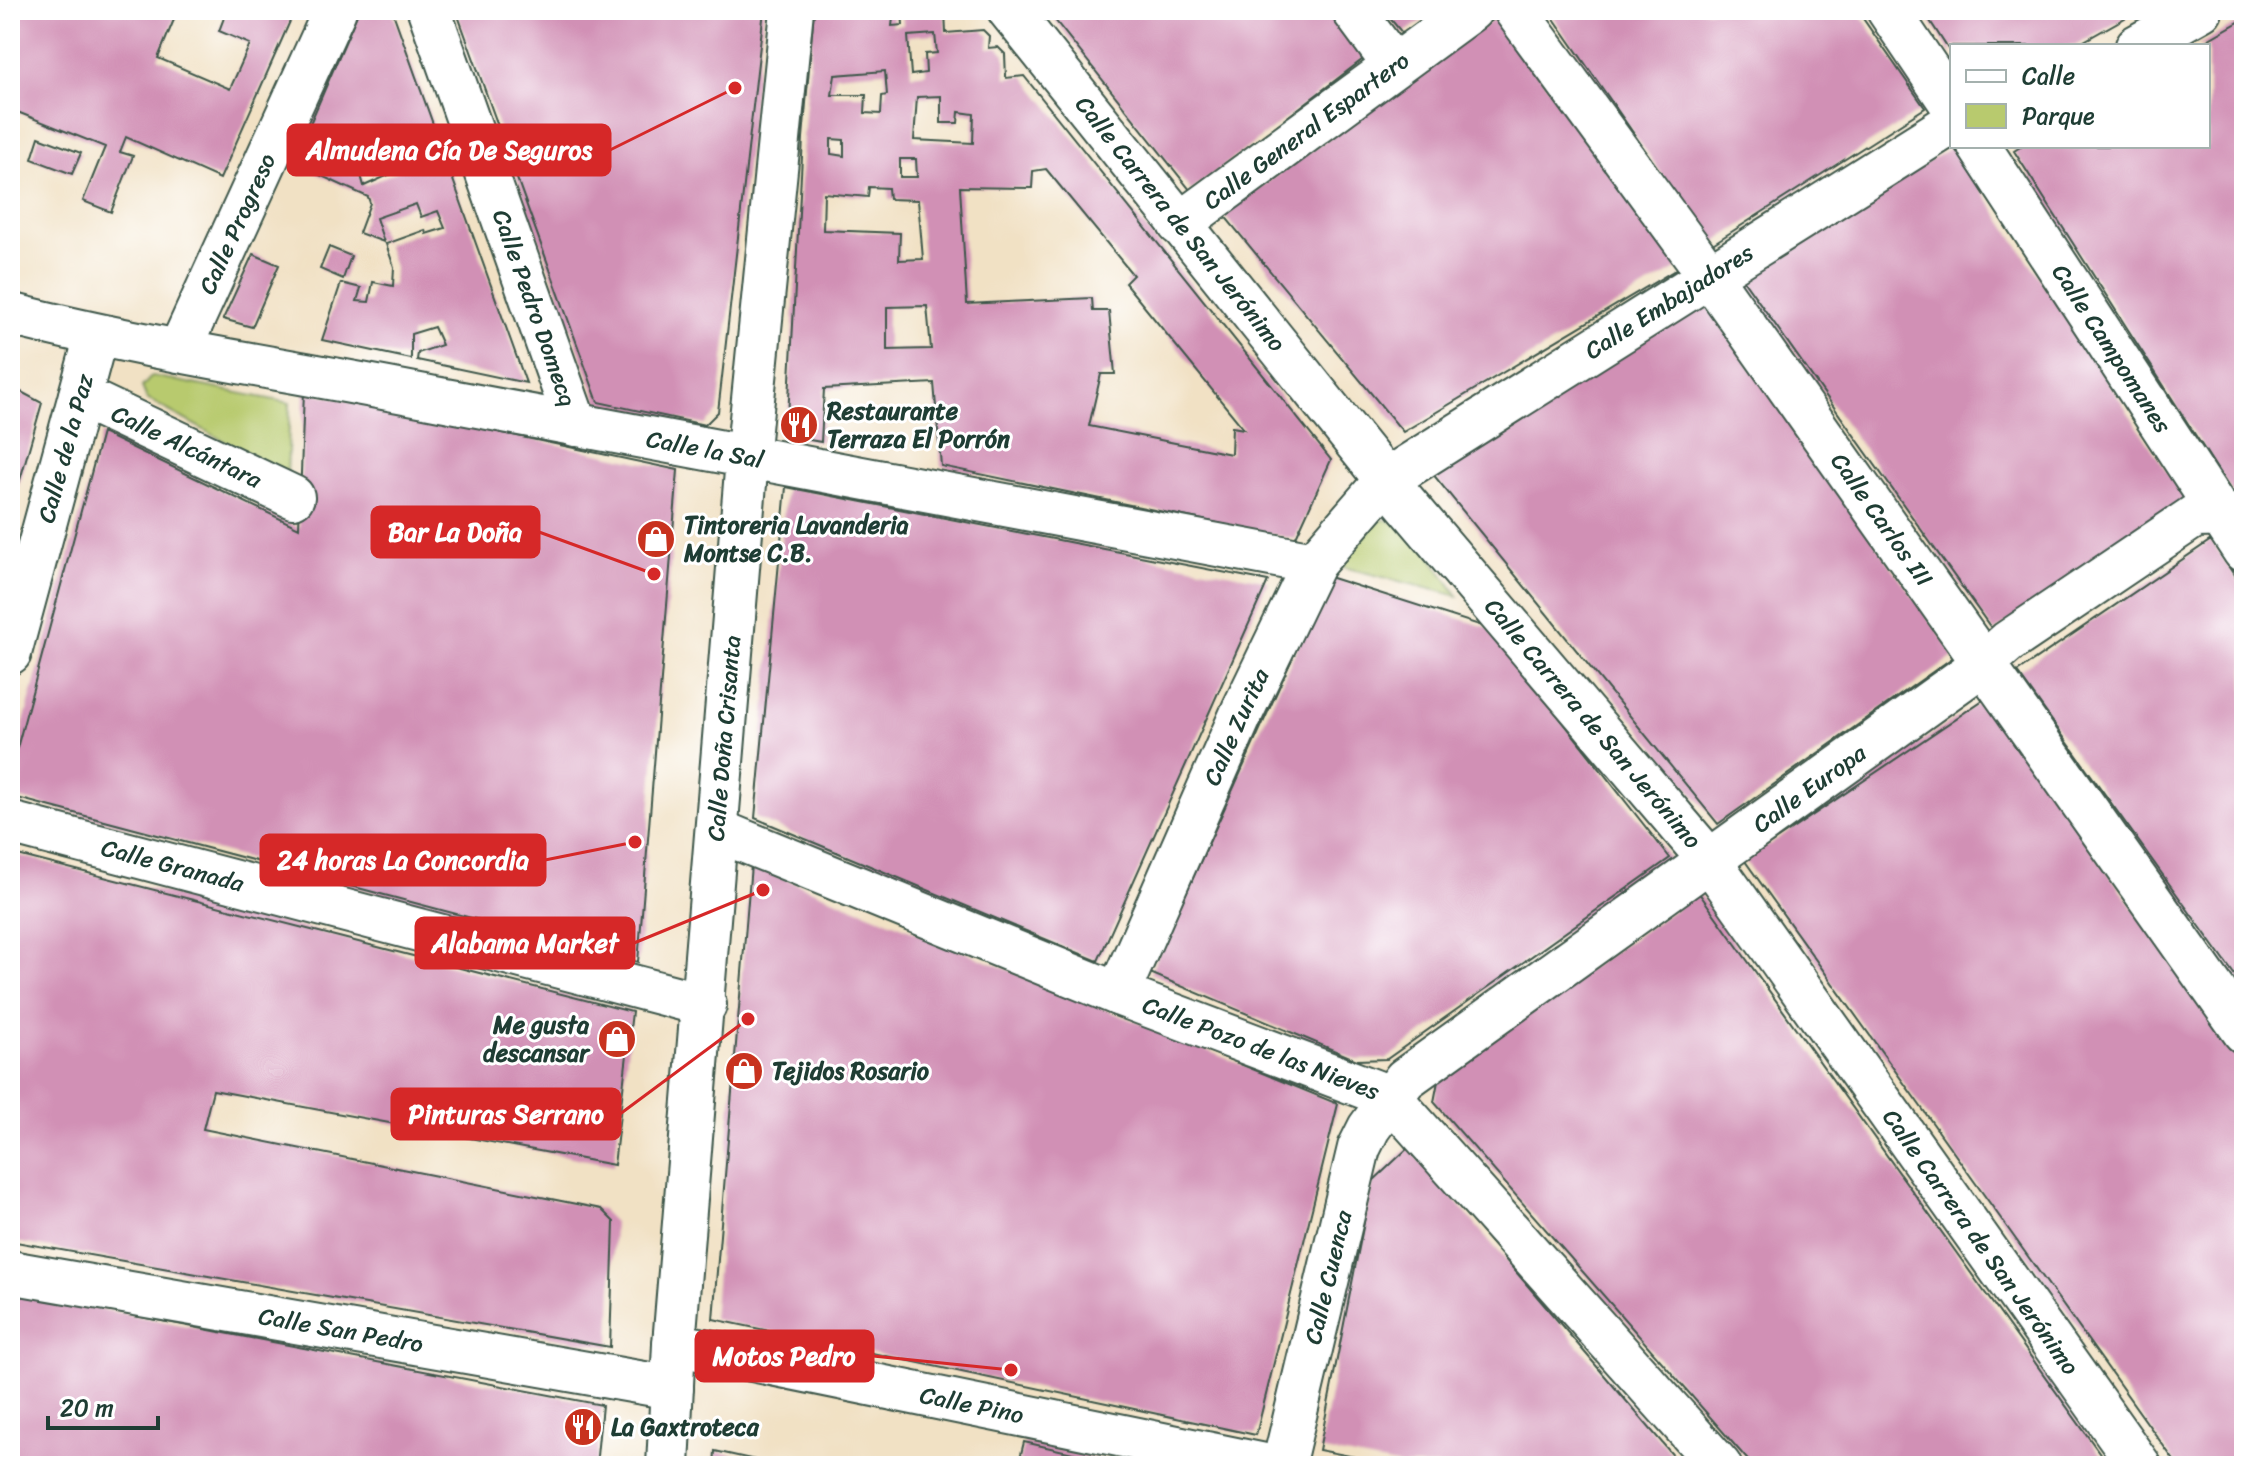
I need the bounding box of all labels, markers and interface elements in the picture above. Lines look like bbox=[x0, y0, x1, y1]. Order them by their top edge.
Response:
street label: Calle General Espartero bbox=[1194, 40, 1419, 221]
legend bbox=[1950, 44, 2210, 148]
text: Calle bbox=[2022, 55, 2075, 97]
street label: Calle Carrera de San Jerónimo bbox=[1064, 86, 1297, 361]
text: Parque bbox=[2022, 95, 2095, 137]
callout: Almudena Cía De Seguros bbox=[288, 125, 610, 175]
text: Almudena Cía De Seguros bbox=[305, 127, 593, 173]
street label: Calle Progreso bbox=[187, 146, 288, 301]
street label: Calle Pedro Domecq bbox=[480, 204, 589, 412]
street label: Calle Embajadores bbox=[1576, 232, 1762, 371]
street label: Calle Campomanes bbox=[2040, 255, 2183, 443]
street label: Calle de la Paz bbox=[25, 368, 106, 528]
place label: Restaurante Terraza El Porrón bbox=[826, 390, 1010, 460]
street label: Calle Alcántara bbox=[104, 393, 270, 501]
restaurant icon: Restaurante Terraza El Porrón bbox=[778, 404, 820, 446]
street label: Calle la Sal bbox=[643, 418, 768, 481]
street label: Calle Carlos III bbox=[1819, 443, 1944, 596]
place label: Tintoreria Lavanderia Montse C.B. bbox=[683, 504, 909, 574]
callout: Bar La Doña bbox=[372, 507, 539, 557]
text: Bar La Doña bbox=[388, 509, 522, 555]
shop icon: Tintoreria Lavanderia Montse C.B. bbox=[635, 518, 677, 560]
street label: Calle Carrera de San Jerónimo bbox=[1474, 588, 1712, 859]
street label: Calle Doña Crisanta bbox=[695, 634, 753, 843]
street label: Calle Zurita bbox=[1191, 660, 1282, 792]
street label: Calle Europa bbox=[1743, 732, 1876, 844]
street label: Calle Granada bbox=[97, 827, 249, 905]
callout: 24 horas La Concordia bbox=[261, 835, 545, 885]
text: 24 horas La Concordia bbox=[276, 837, 529, 883]
callout: Alabama Market bbox=[416, 918, 634, 968]
text: Alabama Market bbox=[431, 920, 620, 966]
street label: Calle Pozo de las Nieves bbox=[1136, 984, 1386, 1112]
place label: Me gusta descansar bbox=[483, 1004, 591, 1074]
shop icon: Me gusta descansar bbox=[596, 1018, 638, 1060]
shop icon: Tejidos Rosario bbox=[723, 1050, 765, 1092]
place label: Tejidos Rosario bbox=[772, 1050, 930, 1092]
callout: Pinturas Serrano bbox=[392, 1089, 620, 1139]
text: Pinturas Serrano bbox=[408, 1091, 604, 1137]
street label: Calle Carrera de San Jerónimo bbox=[1871, 1100, 2090, 1384]
street label: Calle Cuenca bbox=[1292, 1205, 1365, 1349]
street label: Calle San Pedro bbox=[255, 1295, 427, 1365]
callout: Motos Pedro bbox=[696, 1331, 873, 1381]
text: Motos Pedro bbox=[711, 1333, 856, 1379]
street label: Calle Pino bbox=[916, 1374, 1028, 1436]
scale bar bbox=[48, 1380, 158, 1430]
text: 20 m bbox=[60, 1387, 114, 1429]
restaurant icon: La Gaxtroteca bbox=[562, 1406, 604, 1448]
place label: La Gaxtroteca bbox=[611, 1406, 760, 1448]

